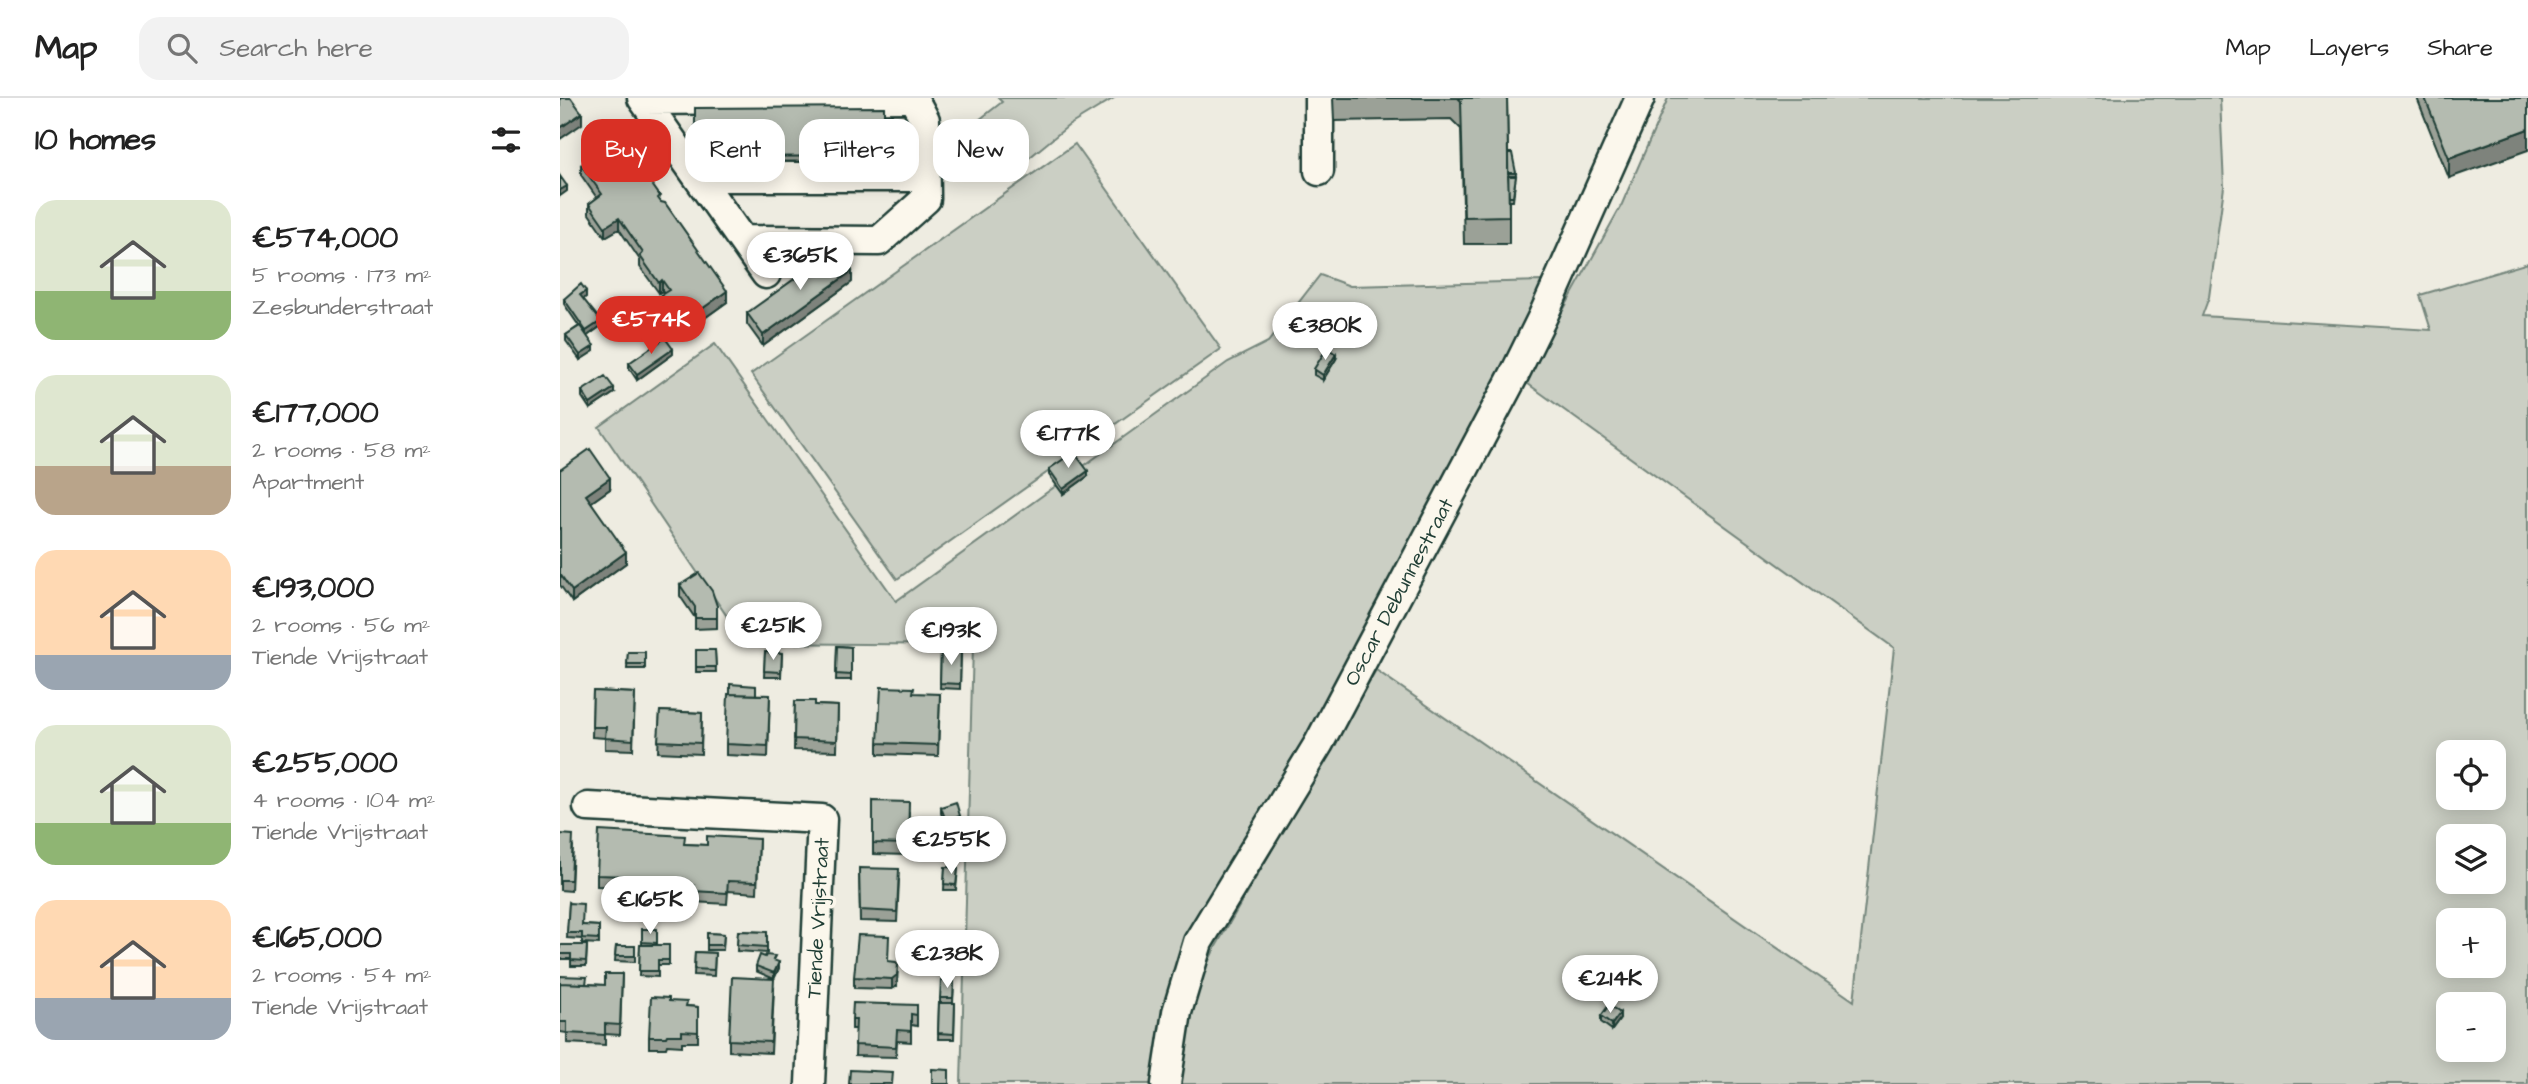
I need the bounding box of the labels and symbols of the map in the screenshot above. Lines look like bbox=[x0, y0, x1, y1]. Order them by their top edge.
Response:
pin: €365K bbox=[751, 232, 849, 292]
pin: €574K bbox=[602, 296, 700, 356]
pin: €380K bbox=[1276, 302, 1374, 362]
pin: €177K bbox=[1019, 410, 1117, 470]
street label: Oscar Debunnestraat bbox=[1337, 493, 1461, 691]
pin: €251K bbox=[724, 602, 822, 662]
pin: €193K bbox=[902, 608, 1000, 667]
pin: €255K bbox=[902, 816, 1000, 876]
street label: Tiende Vrijstraat bbox=[799, 836, 837, 999]
pin: €165K bbox=[601, 876, 699, 936]
pin: €238K bbox=[898, 930, 996, 990]
pin: €214K bbox=[1561, 956, 1659, 1015]

